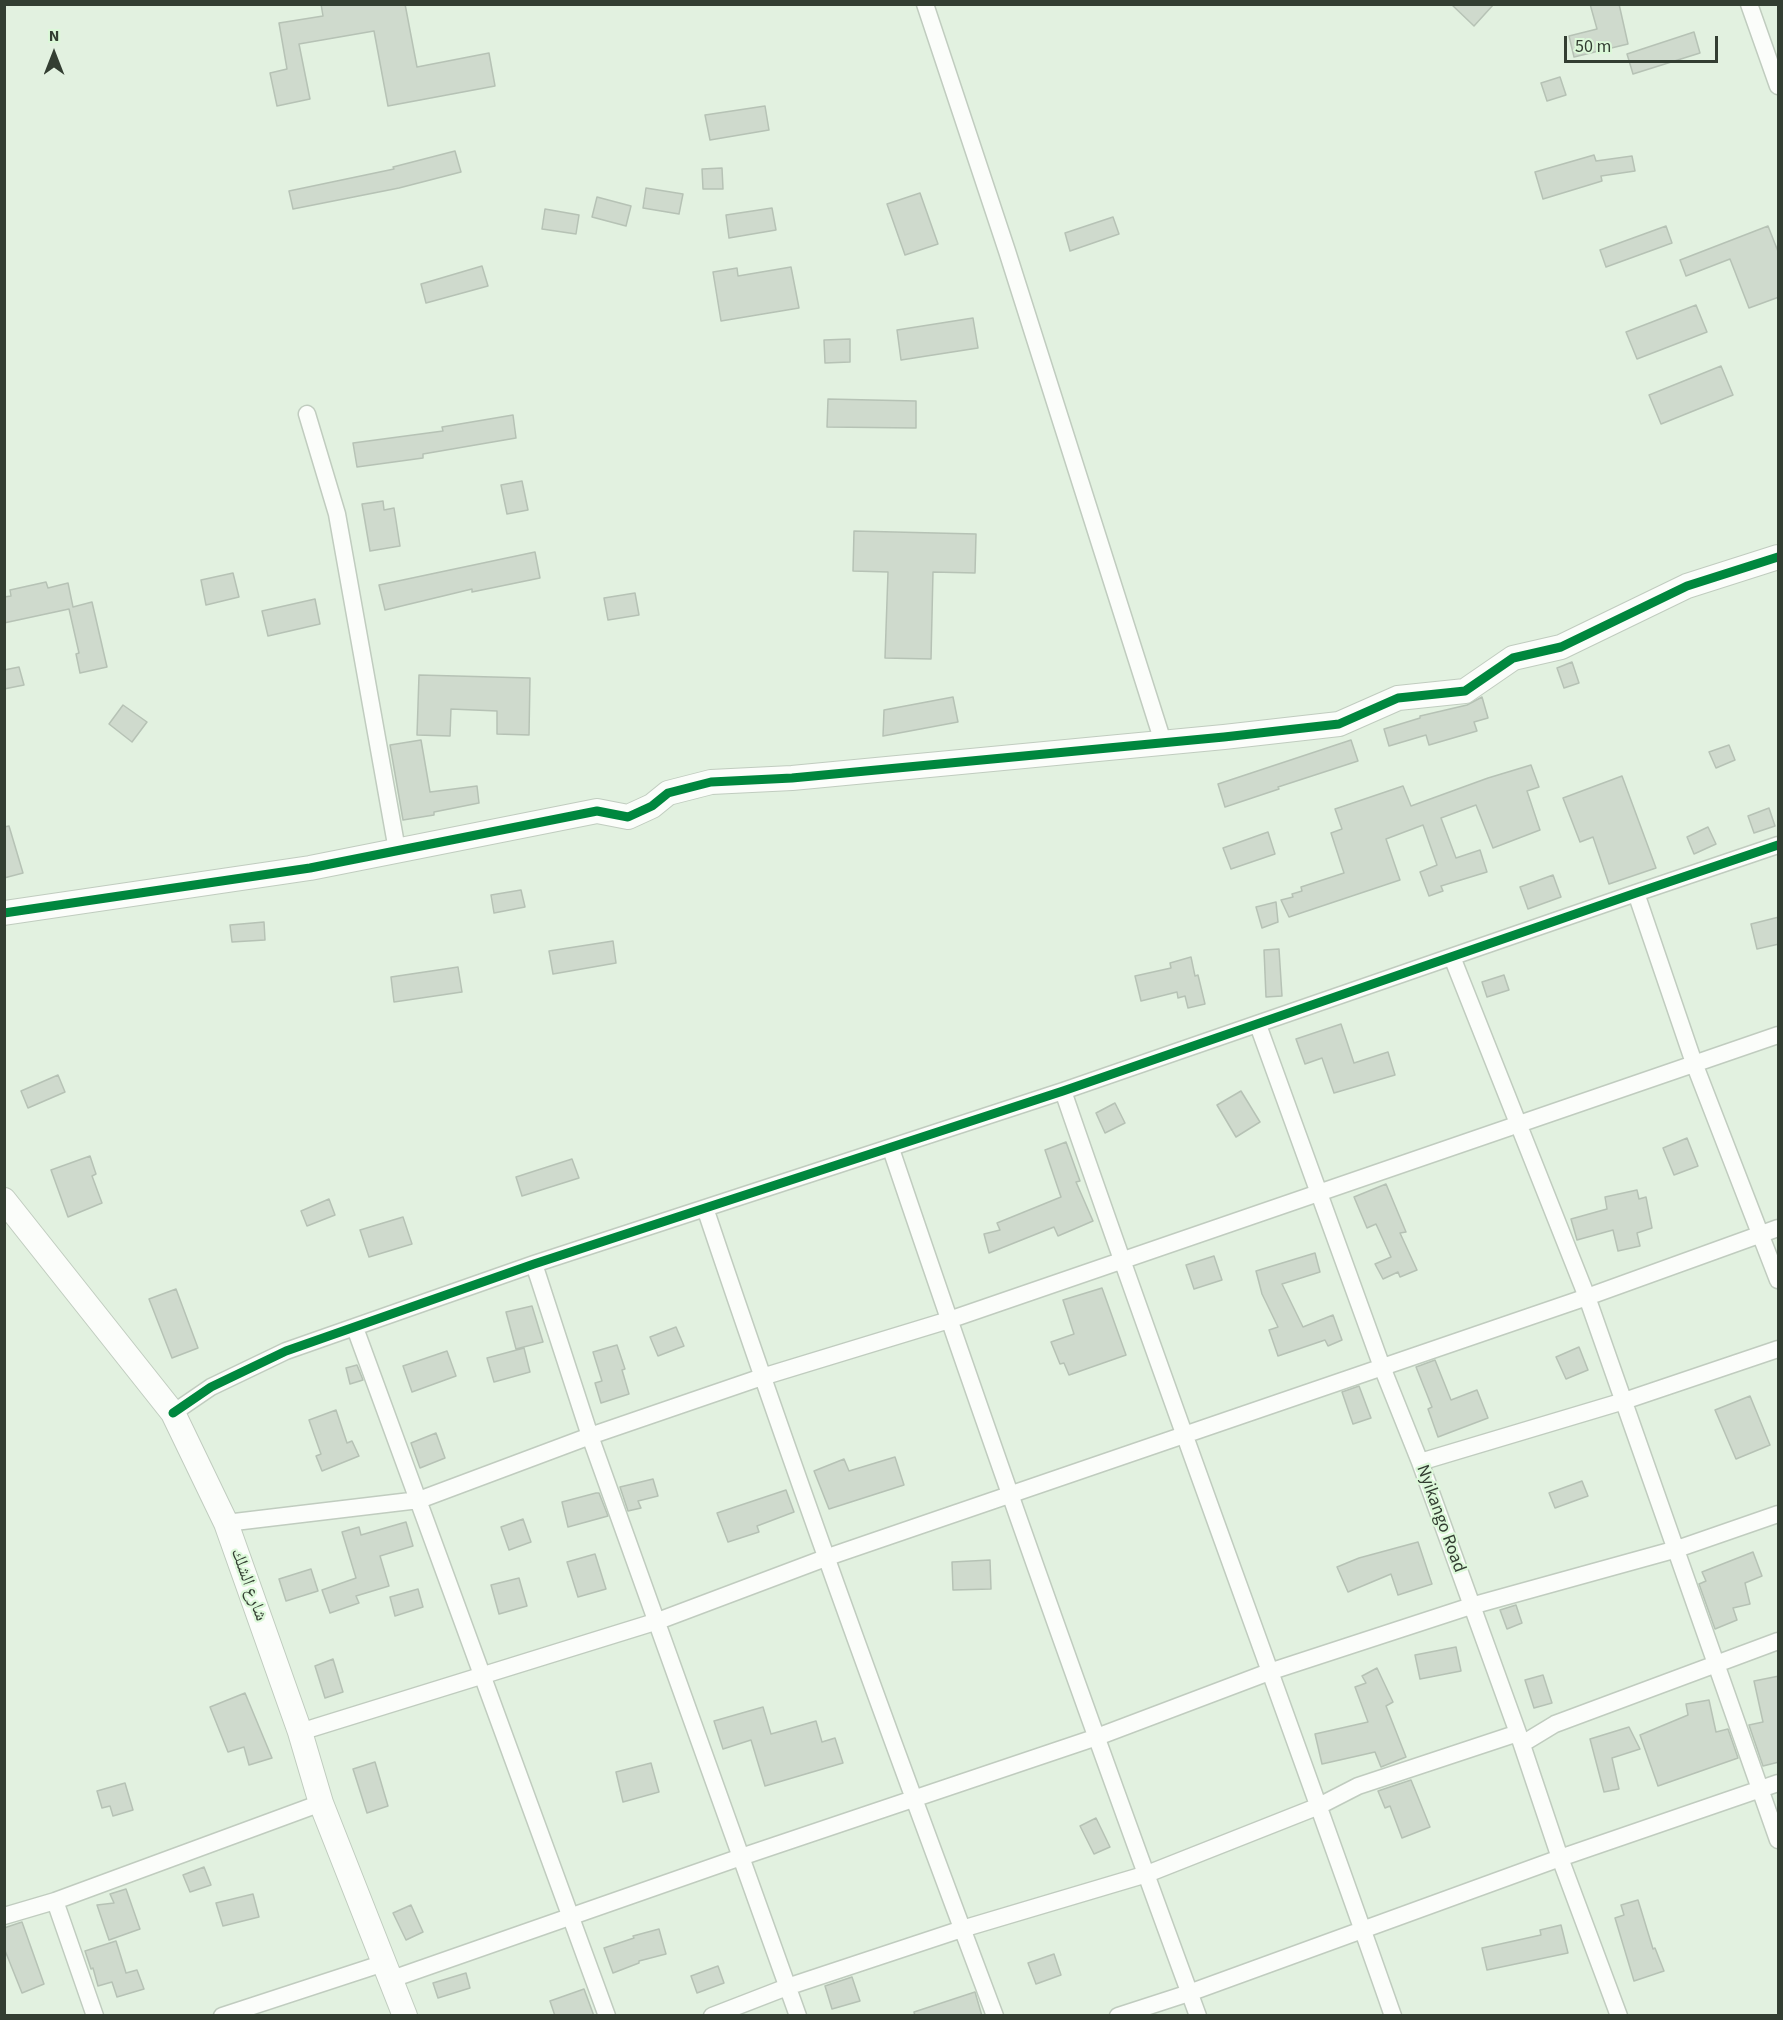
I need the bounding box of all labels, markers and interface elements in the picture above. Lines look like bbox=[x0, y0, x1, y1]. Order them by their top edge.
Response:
north arrow bbox=[24, 24, 84, 84]
scale bar bbox=[1567, 24, 1722, 62]
text: N bbox=[49, 25, 59, 47]
text: 50 m bbox=[1575, 34, 1611, 59]
street label: Nyikango Road bbox=[1411, 1462, 1469, 1576]
street label: شارع الشلك bbox=[225, 1546, 271, 1624]

